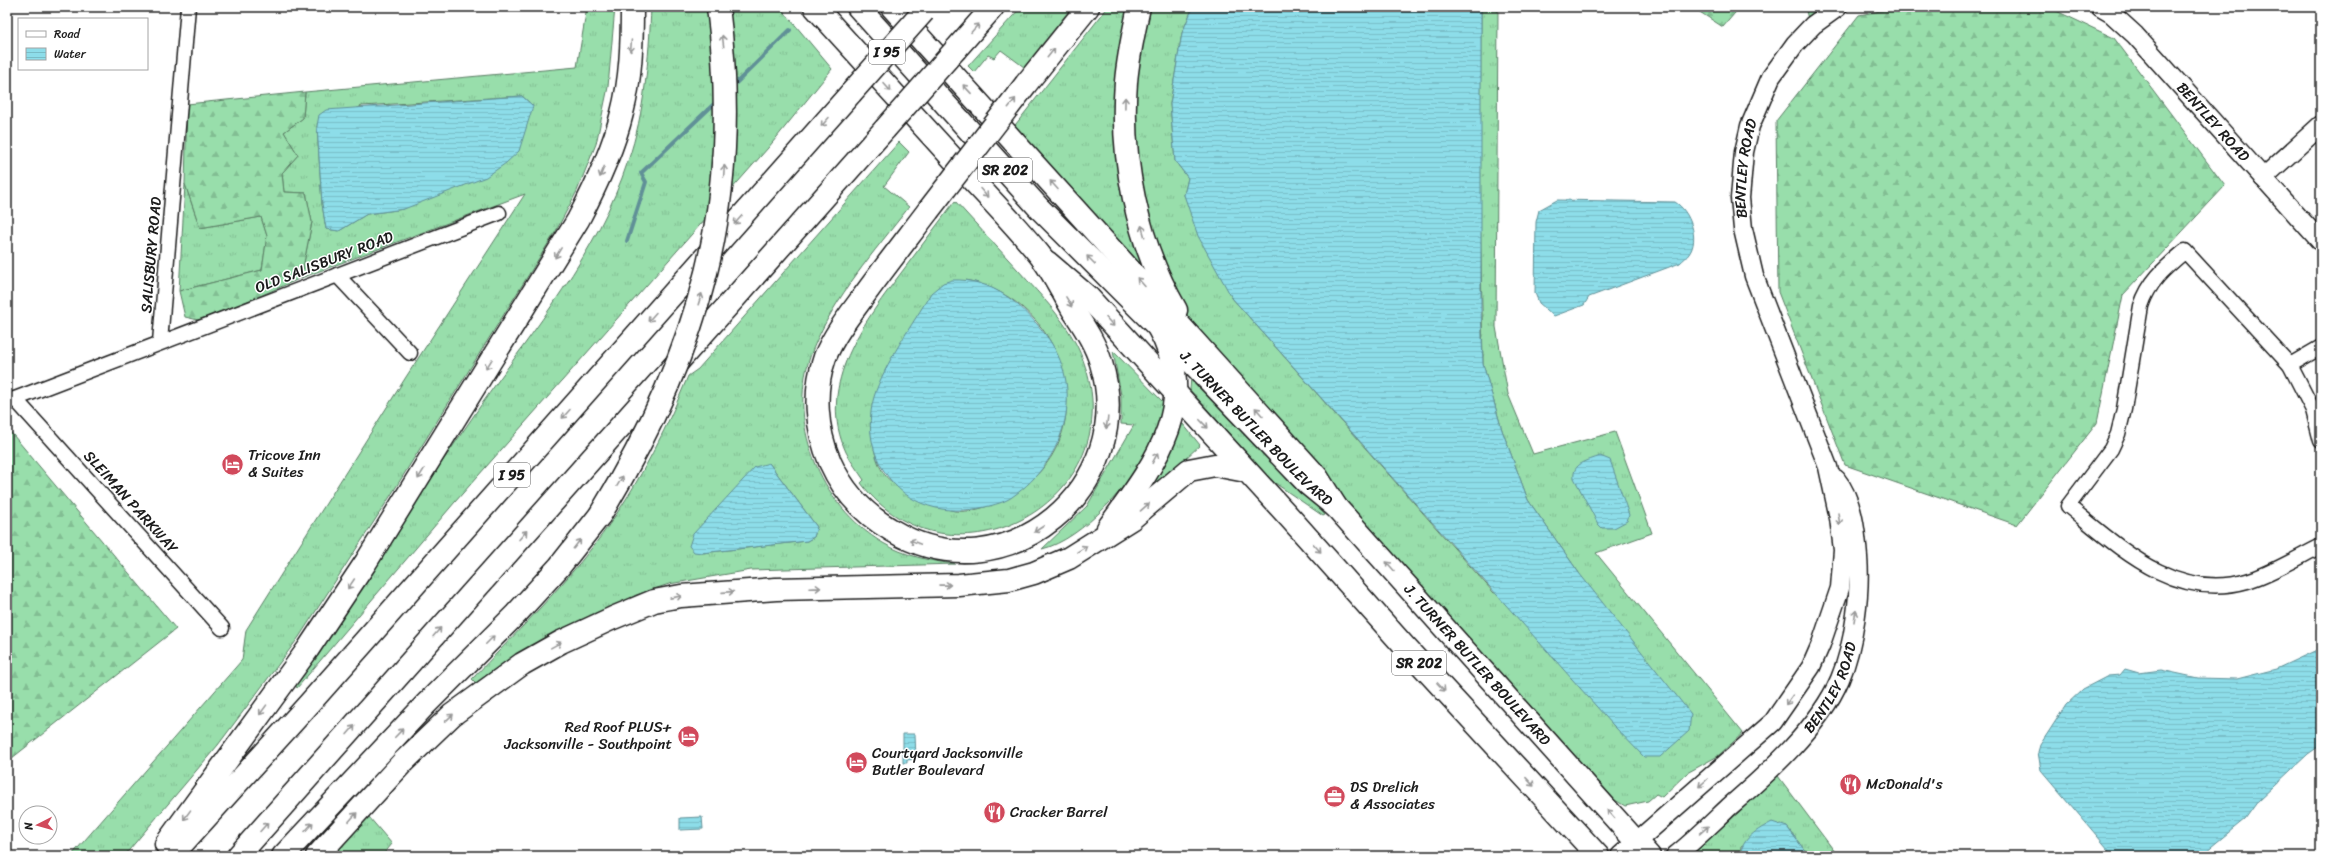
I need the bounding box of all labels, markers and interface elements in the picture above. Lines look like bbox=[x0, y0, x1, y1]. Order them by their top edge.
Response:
legend bbox=[18, 18, 148, 70]
text: Road bbox=[54, 23, 81, 45]
one-way arrow bbox=[970, 23, 979, 33]
one-way arrow bbox=[719, 35, 727, 48]
one-way arrow bbox=[628, 39, 635, 52]
road number: I 95 bbox=[869, 40, 905, 64]
text: Water bbox=[54, 43, 87, 65]
one-way arrow bbox=[1046, 48, 1055, 59]
street label: BENTLEY ROAD bbox=[2170, 76, 2256, 168]
one-way arrow bbox=[883, 81, 892, 92]
one-way arrow bbox=[963, 84, 972, 94]
one-way arrow bbox=[1007, 97, 1016, 108]
one-way arrow bbox=[1122, 97, 1129, 110]
street label: BENTLEY ROAD bbox=[1727, 114, 1765, 219]
one-way arrow bbox=[820, 117, 829, 128]
road number: SR 202 bbox=[978, 158, 1032, 182]
one-way arrow bbox=[597, 165, 605, 177]
one-way arrow bbox=[720, 165, 727, 178]
one-way arrow bbox=[1050, 180, 1059, 190]
one-way arrow bbox=[979, 188, 988, 198]
street label: SALISBURY ROAD bbox=[133, 196, 169, 314]
one-way arrow bbox=[734, 214, 743, 225]
street label: OLD SALISBURY ROAD bbox=[251, 224, 397, 300]
one-way arrow bbox=[1139, 225, 1146, 238]
one-way arrow bbox=[553, 247, 561, 259]
one-way arrow bbox=[1086, 255, 1095, 265]
one-way arrow bbox=[1137, 276, 1146, 287]
one-way arrow bbox=[697, 292, 704, 305]
one-way arrow bbox=[1065, 296, 1073, 308]
one-way arrow bbox=[648, 312, 657, 322]
one-way arrow bbox=[1106, 317, 1115, 327]
street label: J. TURNER BUTLER BOULEVARD bbox=[1173, 343, 1339, 513]
one-way arrow bbox=[485, 358, 493, 369]
one-way arrow bbox=[1255, 407, 1264, 417]
one-way arrow bbox=[561, 409, 571, 419]
one-way arrow bbox=[1103, 416, 1111, 429]
one-way arrow bbox=[1199, 419, 1208, 429]
place label: Tricove Inn & Suites bbox=[248, 442, 321, 485]
street label: SLEIMAN PARKWAY bbox=[77, 444, 185, 560]
hotel icon: Tricove Inn & Suites bbox=[220, 451, 246, 477]
one-way arrow bbox=[1152, 453, 1159, 465]
road number: I 95 bbox=[494, 463, 530, 487]
one-way arrow bbox=[416, 468, 424, 480]
one-way arrow bbox=[616, 475, 624, 487]
one-way arrow bbox=[1140, 502, 1150, 512]
one-way arrow bbox=[1835, 512, 1843, 525]
one-way arrow bbox=[1034, 525, 1045, 533]
one-way arrow bbox=[518, 530, 527, 540]
one-way arrow bbox=[909, 537, 921, 545]
one-way arrow bbox=[573, 538, 581, 549]
one-way arrow bbox=[1312, 543, 1322, 553]
one-way arrow bbox=[1076, 545, 1088, 553]
one-way arrow bbox=[1386, 561, 1395, 571]
street label: J. TURNER BUTLER BOULEVARD bbox=[1397, 577, 1557, 752]
one-way arrow bbox=[347, 578, 355, 589]
one-way arrow bbox=[938, 581, 951, 589]
one-way arrow bbox=[808, 584, 821, 592]
one-way arrow bbox=[721, 589, 734, 596]
one-way arrow bbox=[669, 592, 682, 600]
one-way arrow bbox=[1851, 609, 1859, 622]
one-way arrow bbox=[432, 627, 441, 638]
one-way arrow bbox=[485, 635, 495, 645]
street label: BENTLEY ROAD bbox=[1797, 639, 1864, 739]
one-way arrow bbox=[550, 640, 562, 648]
road number: SR 202 bbox=[1392, 651, 1446, 675]
one-way arrow bbox=[1437, 681, 1446, 692]
one-way arrow bbox=[1785, 694, 1793, 705]
one-way arrow bbox=[259, 704, 267, 715]
one-way arrow bbox=[444, 713, 454, 723]
place label: Red Roof PLUS+ Jacksonville - Southpoint bbox=[503, 714, 672, 757]
hotel icon: Red Roof PLUS+ Jacksonville - Southpoint bbox=[675, 723, 701, 749]
one-way arrow bbox=[346, 725, 356, 735]
one-way arrow bbox=[394, 727, 403, 738]
place label: Courtyard Jacksonville Butler Boulevard bbox=[872, 740, 1023, 783]
hotel icon: Courtyard Jacksonville Butler Boulevard bbox=[844, 749, 870, 775]
restaurant icon: McDonald's bbox=[1837, 771, 1863, 797]
place label: McDonald's bbox=[1866, 771, 1943, 797]
place label: DS Drelich & Associates bbox=[1350, 774, 1435, 817]
one-way arrow bbox=[1525, 777, 1534, 787]
one-way arrow bbox=[1698, 778, 1709, 787]
office icon: DS Drelich & Associates bbox=[1322, 783, 1348, 809]
restaurant icon: Cracker Barrel bbox=[981, 799, 1007, 825]
place label: Cracker Barrel bbox=[1010, 799, 1108, 825]
north arrow bbox=[18, 805, 58, 845]
one-way arrow bbox=[182, 809, 191, 820]
one-way arrow bbox=[1606, 809, 1615, 819]
one-way arrow bbox=[349, 812, 358, 822]
text: N bbox=[19, 821, 39, 832]
one-way arrow bbox=[260, 822, 269, 832]
one-way arrow bbox=[304, 822, 314, 832]
one-way arrow bbox=[1699, 825, 1709, 835]

